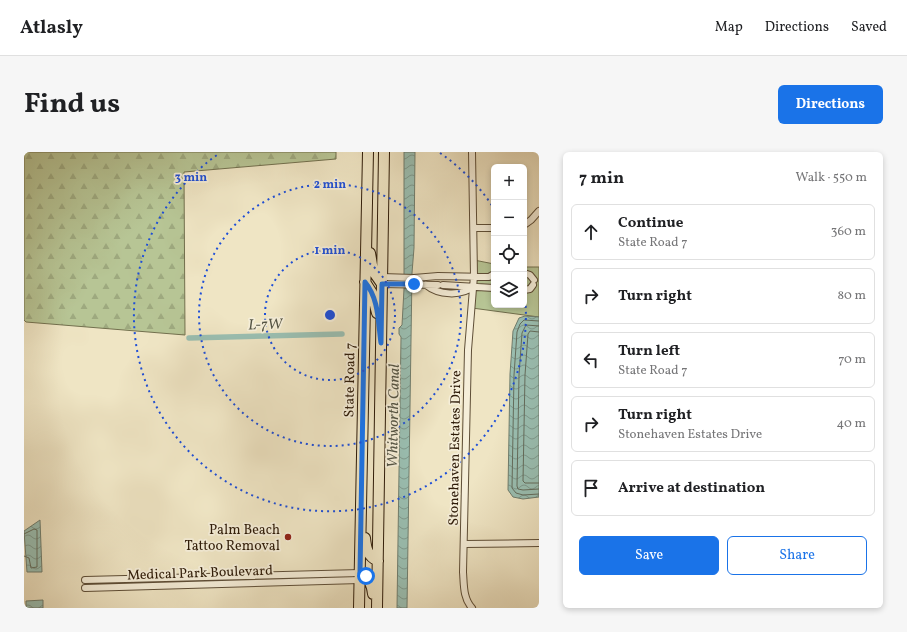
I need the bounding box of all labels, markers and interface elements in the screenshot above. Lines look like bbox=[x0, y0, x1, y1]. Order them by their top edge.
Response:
text: Atlasly bbox=[20, 15, 83, 41]
text: Map bbox=[715, 18, 743, 37]
text: Directions bbox=[765, 18, 829, 37]
text: Saved bbox=[851, 18, 887, 37]
text: Find us bbox=[24, 85, 120, 124]
button: Directions bbox=[778, 85, 883, 124]
map controls bbox=[491, 164, 527, 308]
button: + bbox=[491, 164, 527, 200]
text: 7 min bbox=[579, 167, 624, 190]
text: Walk · 550 m bbox=[796, 169, 867, 187]
text: 3 min bbox=[175, 170, 207, 186]
text: 2 min bbox=[314, 177, 346, 193]
button: − bbox=[491, 200, 527, 236]
text: Continue bbox=[618, 213, 683, 234]
icon: ahead bbox=[580, 221, 602, 243]
text: 360 m bbox=[831, 223, 866, 241]
text: State Road 7 bbox=[618, 234, 687, 252]
button: locate bbox=[491, 236, 527, 272]
text: 1 min bbox=[315, 243, 346, 259]
button: layers bbox=[491, 272, 527, 308]
route end bbox=[405, 275, 423, 293]
icon: right bbox=[580, 285, 602, 307]
text: Turn right bbox=[618, 286, 692, 307]
text: 80 m bbox=[837, 287, 866, 305]
centre of rings bbox=[323, 308, 337, 322]
water label: L-7W bbox=[248, 314, 284, 337]
text: Turn left bbox=[618, 341, 680, 362]
street label: State Road 7 bbox=[340, 342, 361, 418]
icon: left bbox=[580, 349, 602, 371]
text: 70 m bbox=[838, 351, 866, 369]
text: State Road 7 bbox=[618, 362, 687, 380]
water label: Whitworth Canal bbox=[383, 364, 406, 468]
street label: Stonehaven Estates Drive bbox=[445, 370, 466, 526]
text: Turn right bbox=[618, 405, 692, 426]
icon: right bbox=[580, 413, 602, 435]
text: 40 m bbox=[837, 415, 866, 433]
text: Stonehaven Estates Drive bbox=[618, 426, 762, 444]
icon: arrive bbox=[580, 477, 602, 499]
text: Arrive at destination bbox=[618, 478, 765, 499]
place label: Palm Beach Tattoo Removal bbox=[184, 521, 280, 556]
marker: Palm Beach Tattoo Removal bbox=[283, 532, 293, 542]
button: Save bbox=[579, 536, 719, 575]
button: Share bbox=[727, 536, 867, 575]
street label: Medical Park Boulevard bbox=[127, 561, 273, 586]
route start bbox=[357, 567, 375, 585]

